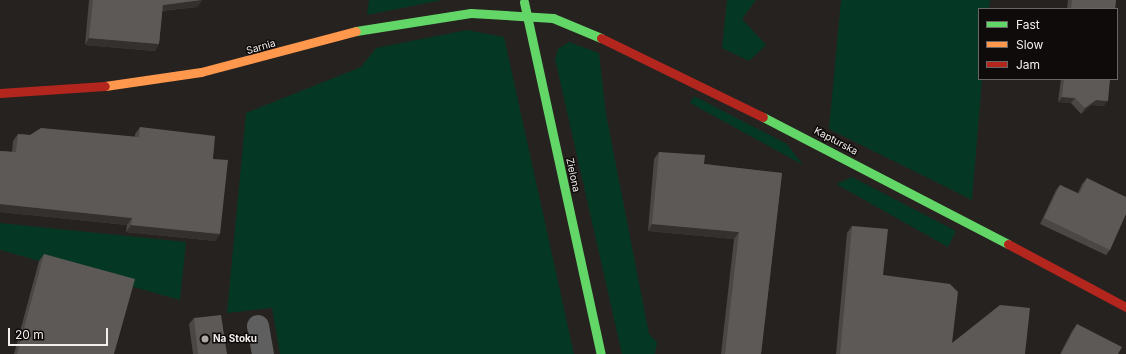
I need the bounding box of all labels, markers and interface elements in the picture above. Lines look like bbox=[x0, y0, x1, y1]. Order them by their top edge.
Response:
legend bbox=[978, 8, 1118, 80]
text: Fast bbox=[1016, 17, 1040, 32]
street label: Sarnia bbox=[245, 37, 277, 57]
text: Slow bbox=[1016, 37, 1043, 52]
text: Jam bbox=[1016, 57, 1040, 72]
street label: Kapturska bbox=[812, 124, 860, 158]
street label: Zielona bbox=[564, 157, 582, 193]
scale bar bbox=[10, 320, 110, 346]
text: 20 m bbox=[15, 327, 44, 342]
place label: Na Stoku bbox=[213, 333, 257, 345]
marker: Na Stoku bbox=[200, 334, 210, 344]

